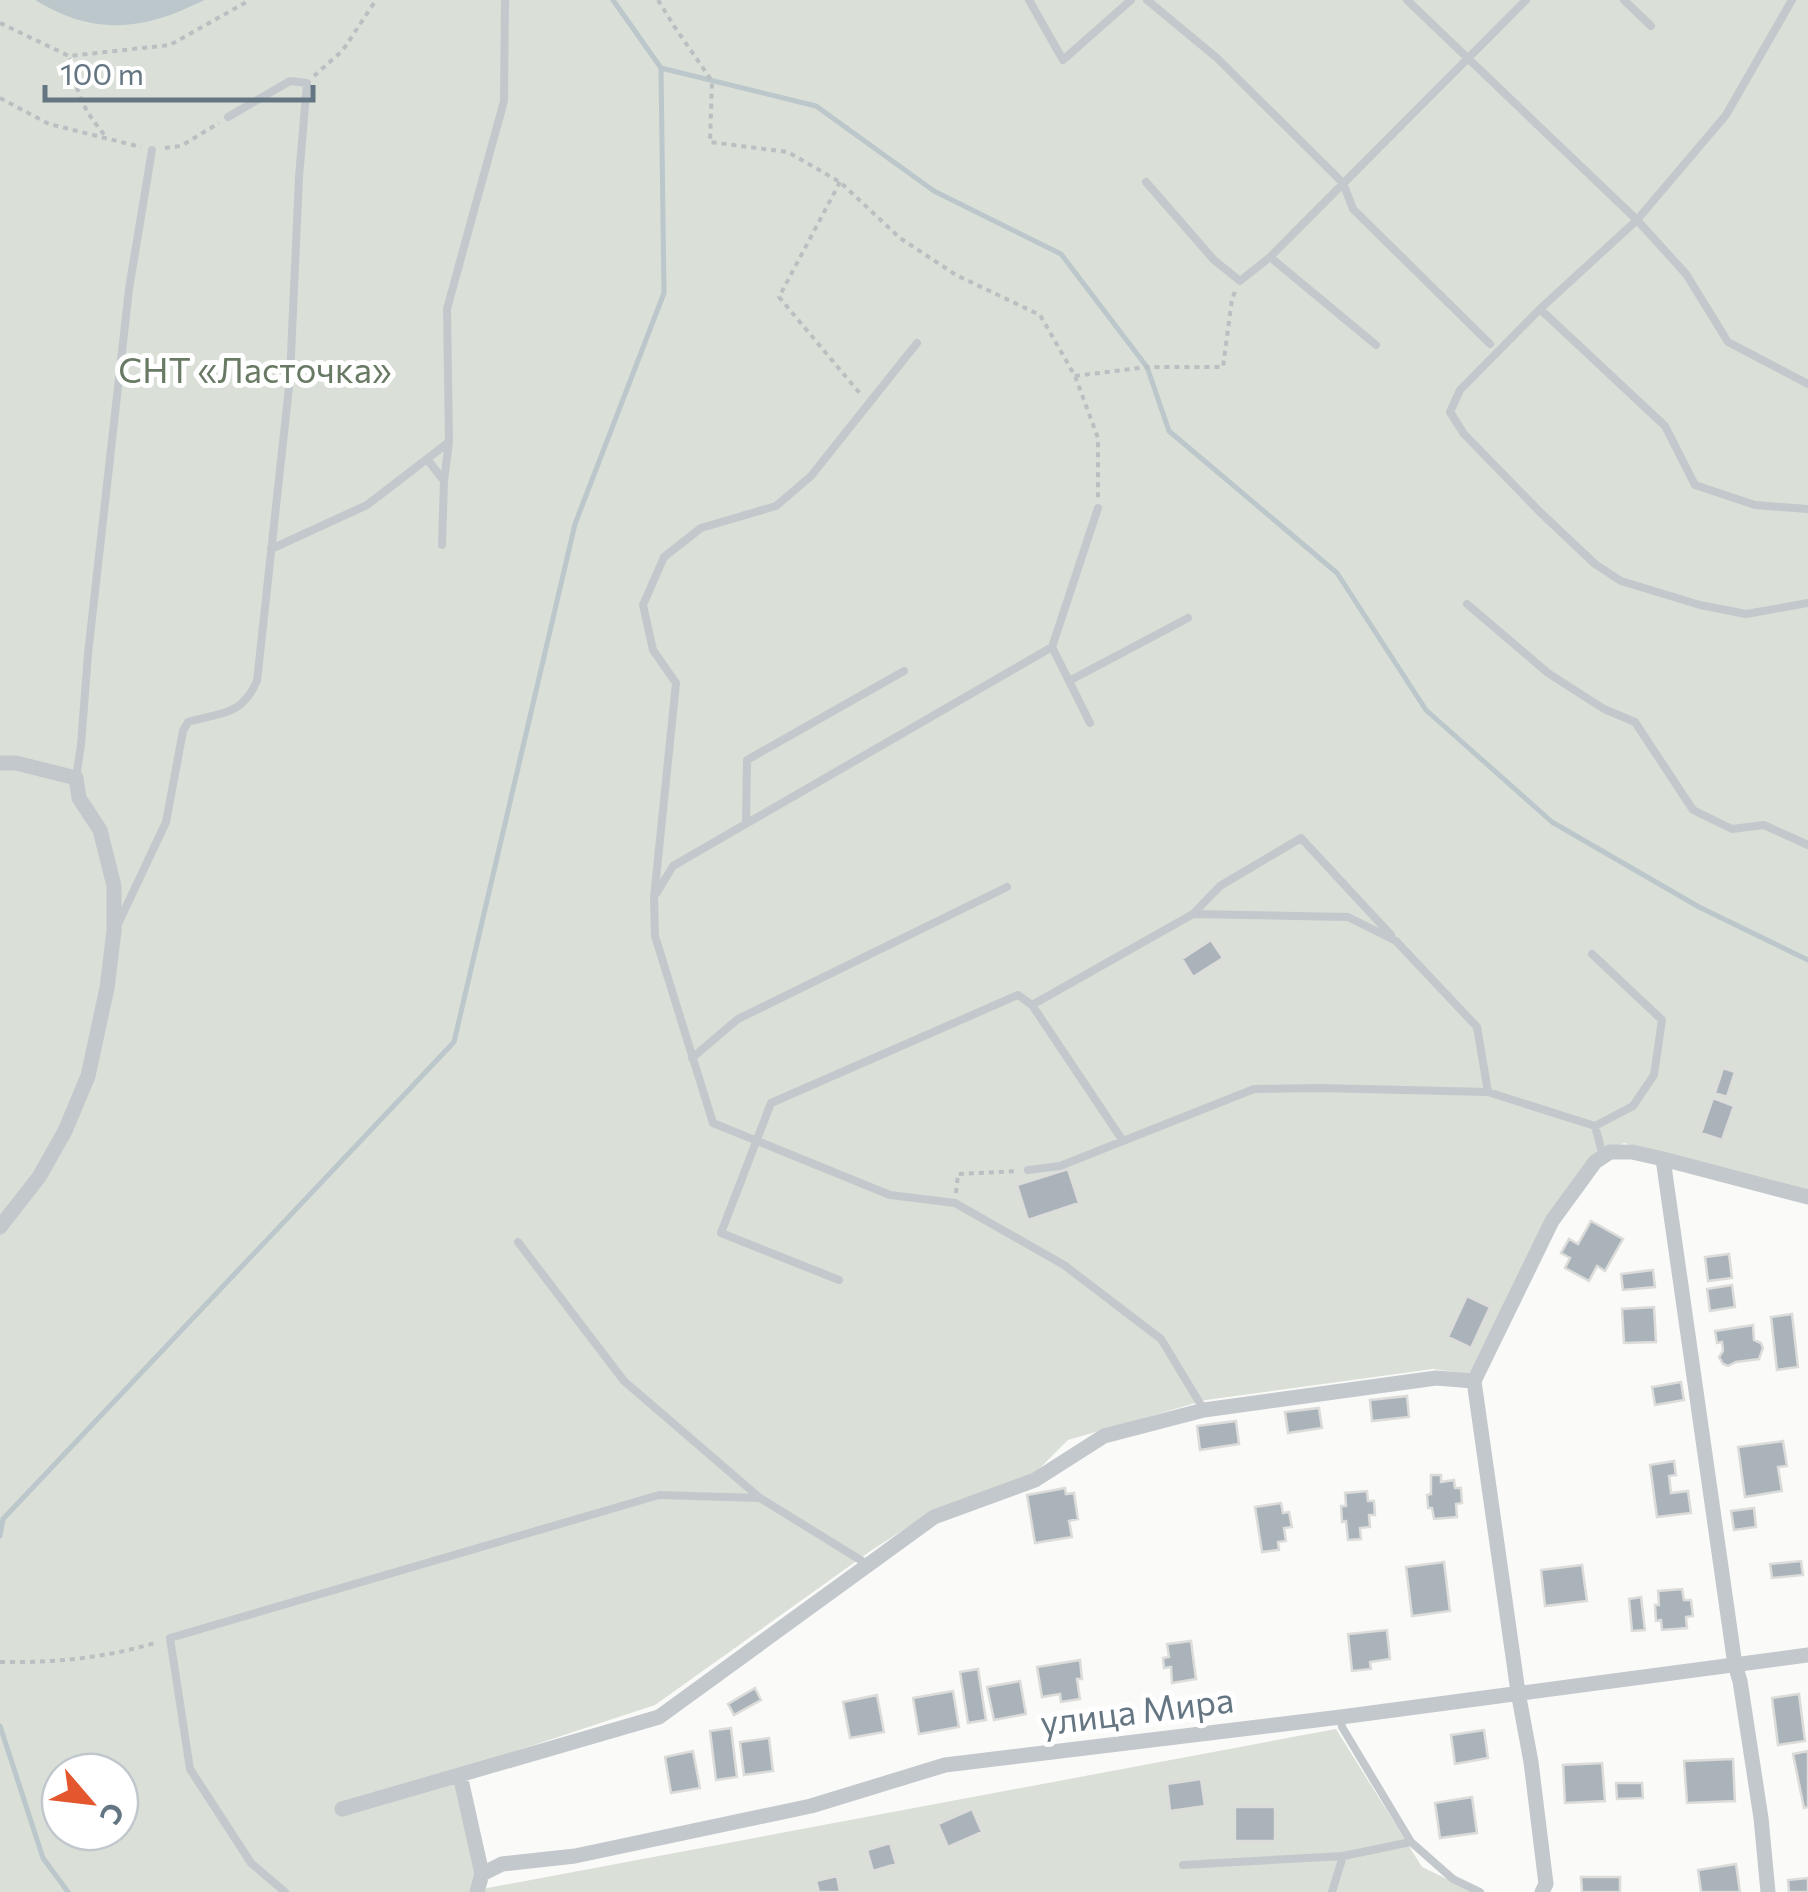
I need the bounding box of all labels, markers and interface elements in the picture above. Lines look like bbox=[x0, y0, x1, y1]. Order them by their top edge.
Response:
scale bar bbox=[45, 40, 312, 102]
text: 100 m bbox=[60, 54, 144, 91]
park label: СНТ «Ласточка» bbox=[118, 347, 392, 390]
street label: улица Мира bbox=[1037, 1676, 1236, 1743]
north arrow bbox=[40, 1752, 140, 1852]
text: С bbox=[93, 1798, 132, 1831]

